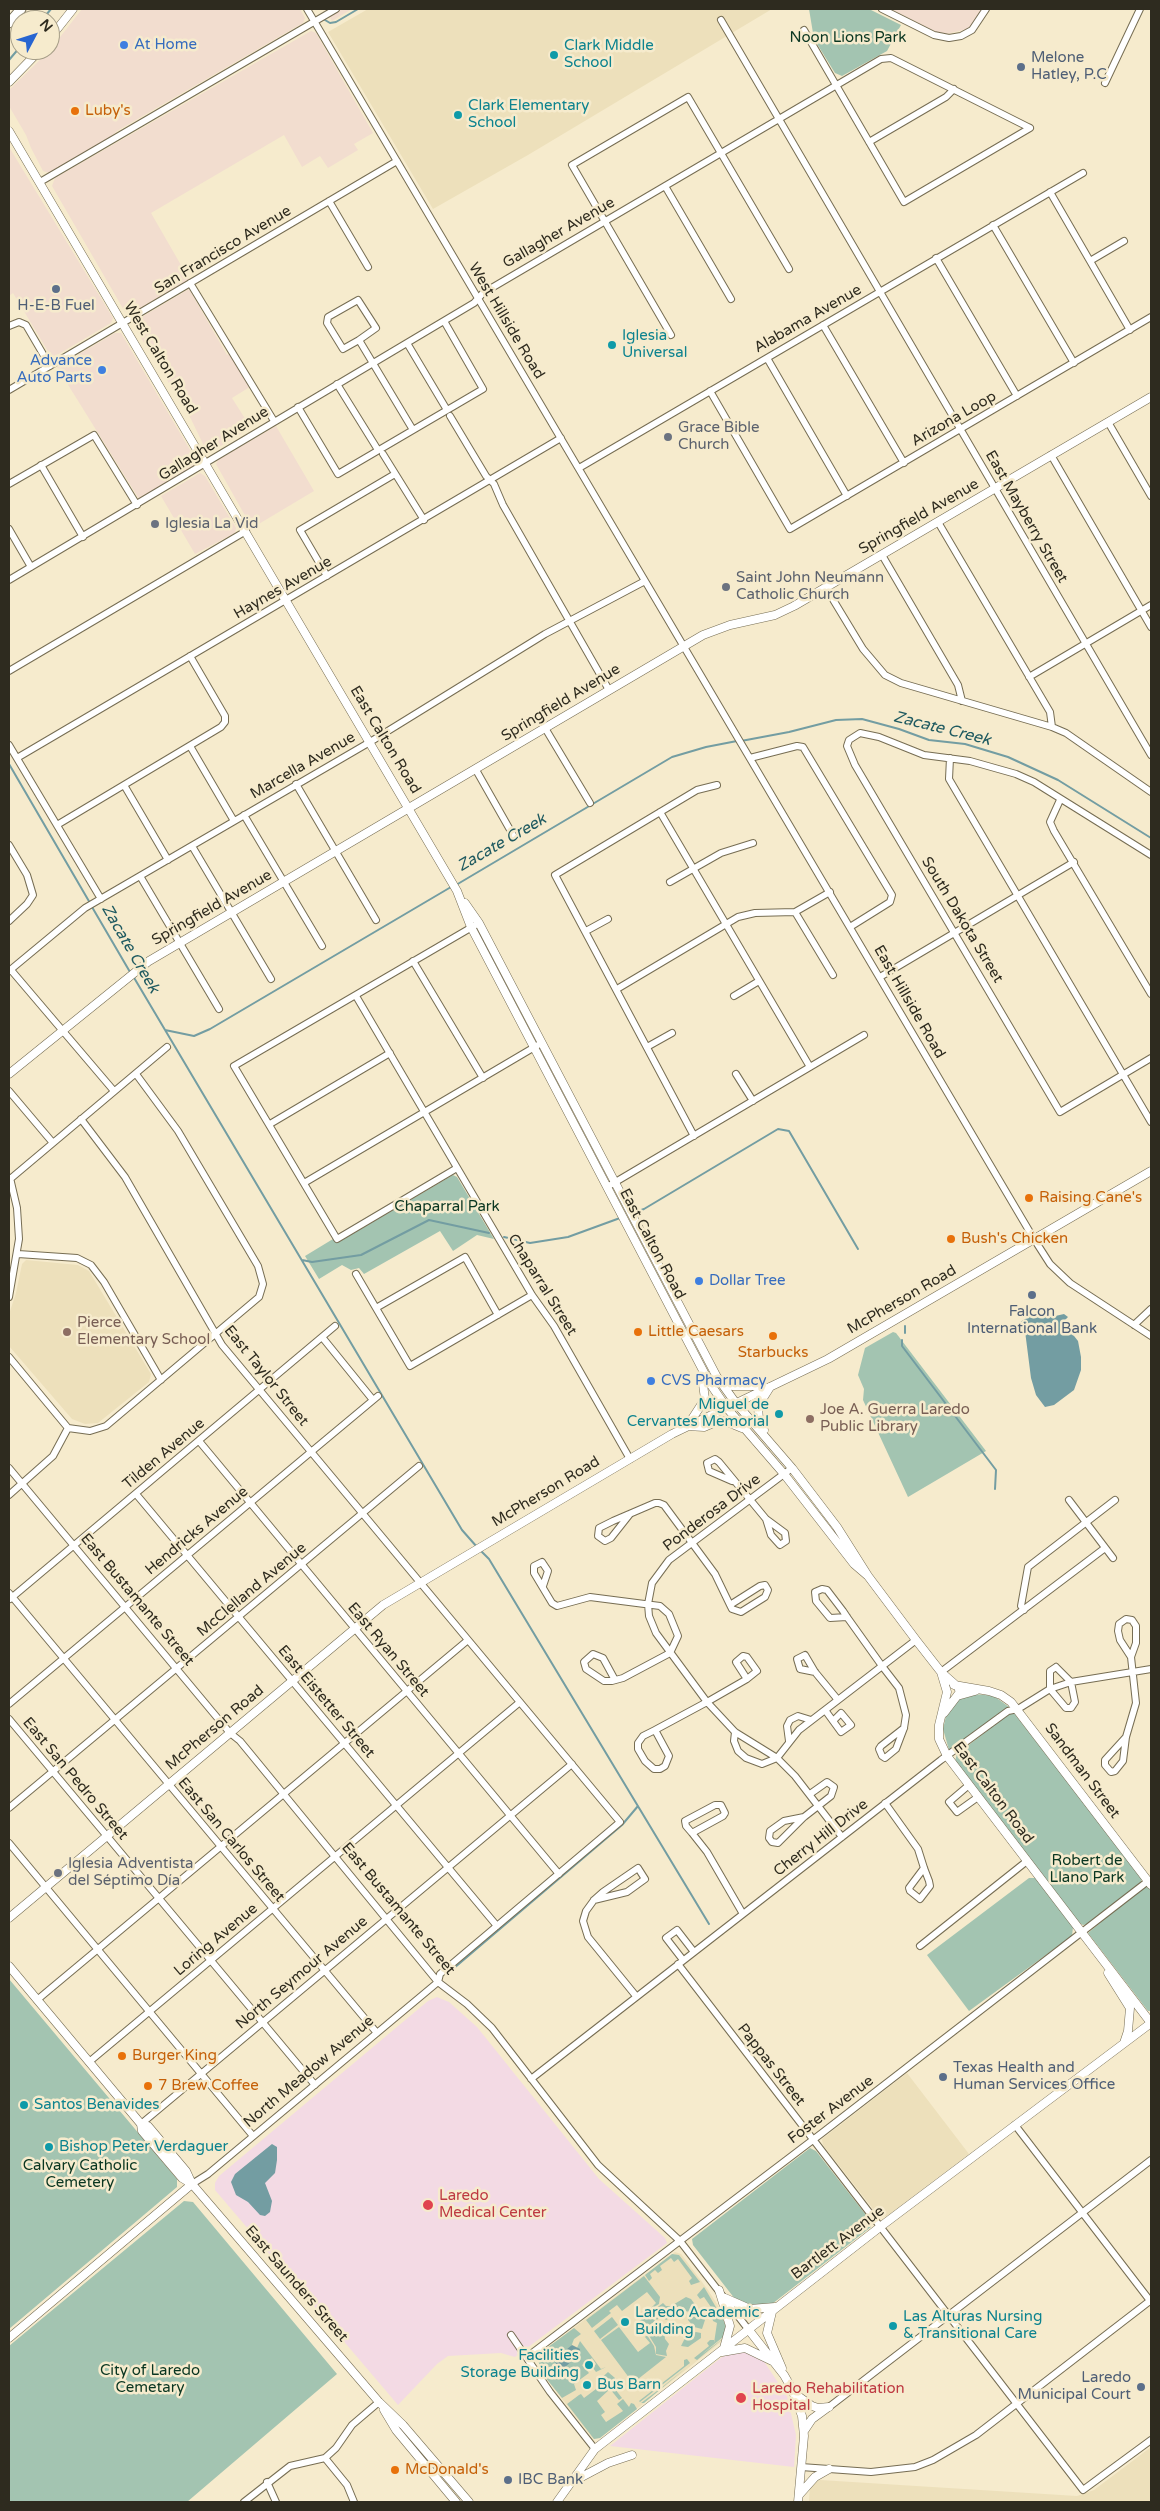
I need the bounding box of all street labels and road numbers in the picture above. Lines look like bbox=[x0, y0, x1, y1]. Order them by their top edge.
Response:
street label: Gallagher Avenue bbox=[500, 194, 618, 272]
street label: San Francisco Avenue bbox=[151, 202, 295, 298]
street label: West Hillside Road bbox=[464, 260, 548, 382]
street label: Alabama Avenue bbox=[751, 281, 865, 357]
street label: West Calton Road bbox=[119, 299, 201, 417]
street label: Arizona Loop bbox=[908, 387, 1000, 451]
street label: Gallagher Avenue bbox=[156, 403, 272, 485]
street label: East Mayberry Street bbox=[981, 448, 1071, 586]
street label: Springfield Avenue bbox=[856, 475, 982, 559]
street label: Haynes Avenue bbox=[231, 553, 335, 623]
street label: Springfield Avenue bbox=[498, 660, 624, 746]
street label: East Calton Road bbox=[346, 683, 424, 797]
street label: Marcella Avenue bbox=[247, 729, 359, 803]
street label: South Dakota Street bbox=[917, 854, 1007, 986]
street label: Springfield Avenue bbox=[149, 866, 275, 950]
street label: East Hillside Road bbox=[869, 942, 949, 1062]
street label: East Calton Road bbox=[615, 1186, 689, 1302]
street label: Chaparral Street bbox=[504, 1231, 580, 1339]
street label: McPherson Road bbox=[844, 1262, 960, 1338]
street label: East Taylor Street bbox=[220, 1322, 312, 1430]
street label: Tilden Avenue bbox=[119, 1415, 209, 1493]
street label: McPherson Road bbox=[489, 1453, 603, 1531]
street label: Ponderosa Drive bbox=[660, 1471, 764, 1555]
street label: Hendricks Avenue bbox=[142, 1483, 252, 1579]
street label: East Bustamante Street bbox=[76, 1530, 198, 1670]
street label: McClelland Avenue bbox=[194, 1539, 310, 1641]
street label: East Ryan Street bbox=[343, 1599, 433, 1701]
street label: East Eistetter Street bbox=[274, 1642, 378, 1762]
street label: McPherson Road bbox=[162, 1682, 268, 1774]
street label: East San Pedro Street bbox=[18, 1714, 132, 1844]
street label: Sandman Street bbox=[1040, 1720, 1124, 1822]
street label: East Calton Road bbox=[949, 1739, 1037, 1847]
street label: East San Carlos Street bbox=[174, 1774, 288, 1906]
street label: Cherry Hill Drive bbox=[770, 1796, 872, 1880]
street label: East Bustamante Street bbox=[337, 1839, 459, 1979]
street label: Loring Avenue bbox=[171, 1900, 261, 1980]
street label: North Seymour Avenue bbox=[232, 1913, 372, 2033]
street label: North Meadow Avenue bbox=[240, 2012, 378, 2132]
street label: Pappas Street bbox=[733, 2020, 809, 2110]
street label: Foster Avenue bbox=[785, 2072, 877, 2148]
street label: Bartlett Avenue bbox=[788, 2202, 888, 2284]
street label: East Saunders Street bbox=[241, 2222, 351, 2346]

